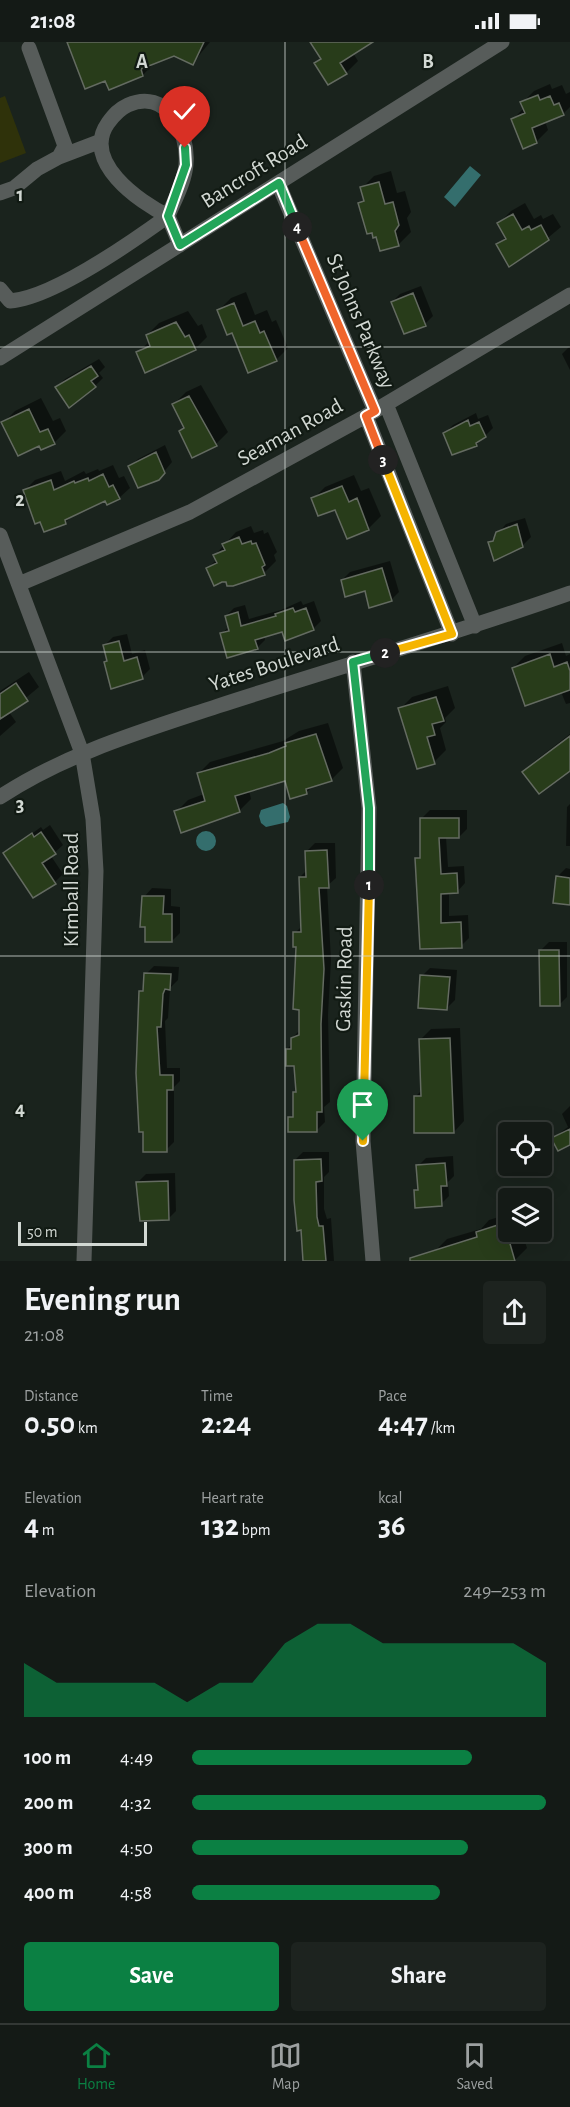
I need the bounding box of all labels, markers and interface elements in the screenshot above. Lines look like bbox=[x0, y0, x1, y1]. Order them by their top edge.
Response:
text: 21:08 bbox=[30, 10, 76, 32]
text: A bbox=[136, 52, 148, 72]
text: B bbox=[422, 52, 434, 72]
pin bbox=[159, 86, 210, 148]
icon: check bbox=[168, 95, 201, 128]
street label: Bancroft Road bbox=[197, 130, 311, 212]
text: 1 bbox=[16, 185, 24, 205]
pin: 4 bbox=[282, 212, 312, 242]
text: 4 bbox=[293, 219, 301, 235]
street label: St Johns Parkway bbox=[323, 250, 400, 392]
street label: Seaman Road bbox=[234, 394, 346, 470]
pin: 3 bbox=[368, 445, 398, 475]
text: 3 bbox=[380, 452, 386, 468]
text: 2 bbox=[15, 490, 25, 510]
street label: Yates Boulevard bbox=[206, 633, 342, 695]
pin: 2 bbox=[370, 638, 400, 668]
text: 2 bbox=[381, 645, 389, 661]
text: 3 bbox=[16, 795, 24, 815]
street label: Kimball Road bbox=[60, 833, 82, 947]
pin: 1 bbox=[354, 870, 384, 900]
text: 1 bbox=[366, 877, 372, 893]
street label: Gaskin Road bbox=[332, 926, 356, 1032]
pin bbox=[337, 1079, 388, 1141]
icon: arrive bbox=[346, 1088, 379, 1121]
text: 4 bbox=[15, 1099, 25, 1119]
map controls bbox=[498, 1122, 552, 1242]
button: locate bbox=[498, 1122, 552, 1176]
button: layers bbox=[498, 1188, 552, 1242]
scale bar bbox=[18, 1219, 147, 1246]
text: 50 m bbox=[27, 1224, 58, 1240]
button: share bbox=[483, 1281, 546, 1344]
text: Evening run bbox=[24, 1284, 181, 1317]
text: 21:08 bbox=[24, 1325, 65, 1345]
text: Distance bbox=[24, 1388, 78, 1404]
text: Time bbox=[201, 1388, 233, 1404]
text: Pace bbox=[378, 1388, 407, 1404]
text: 0.50 bbox=[24, 1409, 75, 1439]
text: 2:24 bbox=[201, 1409, 251, 1439]
text: 4:47 bbox=[378, 1409, 428, 1439]
text: km bbox=[75, 1420, 98, 1436]
text: /km bbox=[428, 1420, 455, 1436]
text: Elevation bbox=[24, 1490, 82, 1506]
text: Heart rate bbox=[201, 1490, 264, 1506]
text: kcal bbox=[378, 1490, 402, 1506]
text: 4 bbox=[24, 1511, 39, 1541]
text: 132 bbox=[201, 1511, 239, 1541]
text: 36 bbox=[378, 1511, 405, 1541]
text: m bbox=[39, 1522, 55, 1538]
text: bpm bbox=[239, 1522, 271, 1538]
text: Elevation bbox=[24, 1581, 96, 1601]
text: 249–253 m bbox=[463, 1581, 546, 1601]
text: 100 m bbox=[24, 1748, 71, 1768]
text: 4:49 bbox=[120, 1748, 153, 1768]
text: 200 m bbox=[24, 1793, 73, 1813]
text: 4:32 bbox=[120, 1793, 152, 1813]
text: 300 m bbox=[24, 1838, 73, 1858]
text: 4:50 bbox=[120, 1838, 153, 1858]
text: 400 m bbox=[24, 1883, 74, 1903]
text: 4:58 bbox=[120, 1883, 152, 1903]
button: Save bbox=[24, 1942, 279, 2011]
button: Share bbox=[291, 1942, 546, 2011]
tab: Home bbox=[77, 2039, 115, 2094]
tab: Map bbox=[269, 2039, 302, 2094]
tab: Saved bbox=[456, 2039, 493, 2094]

